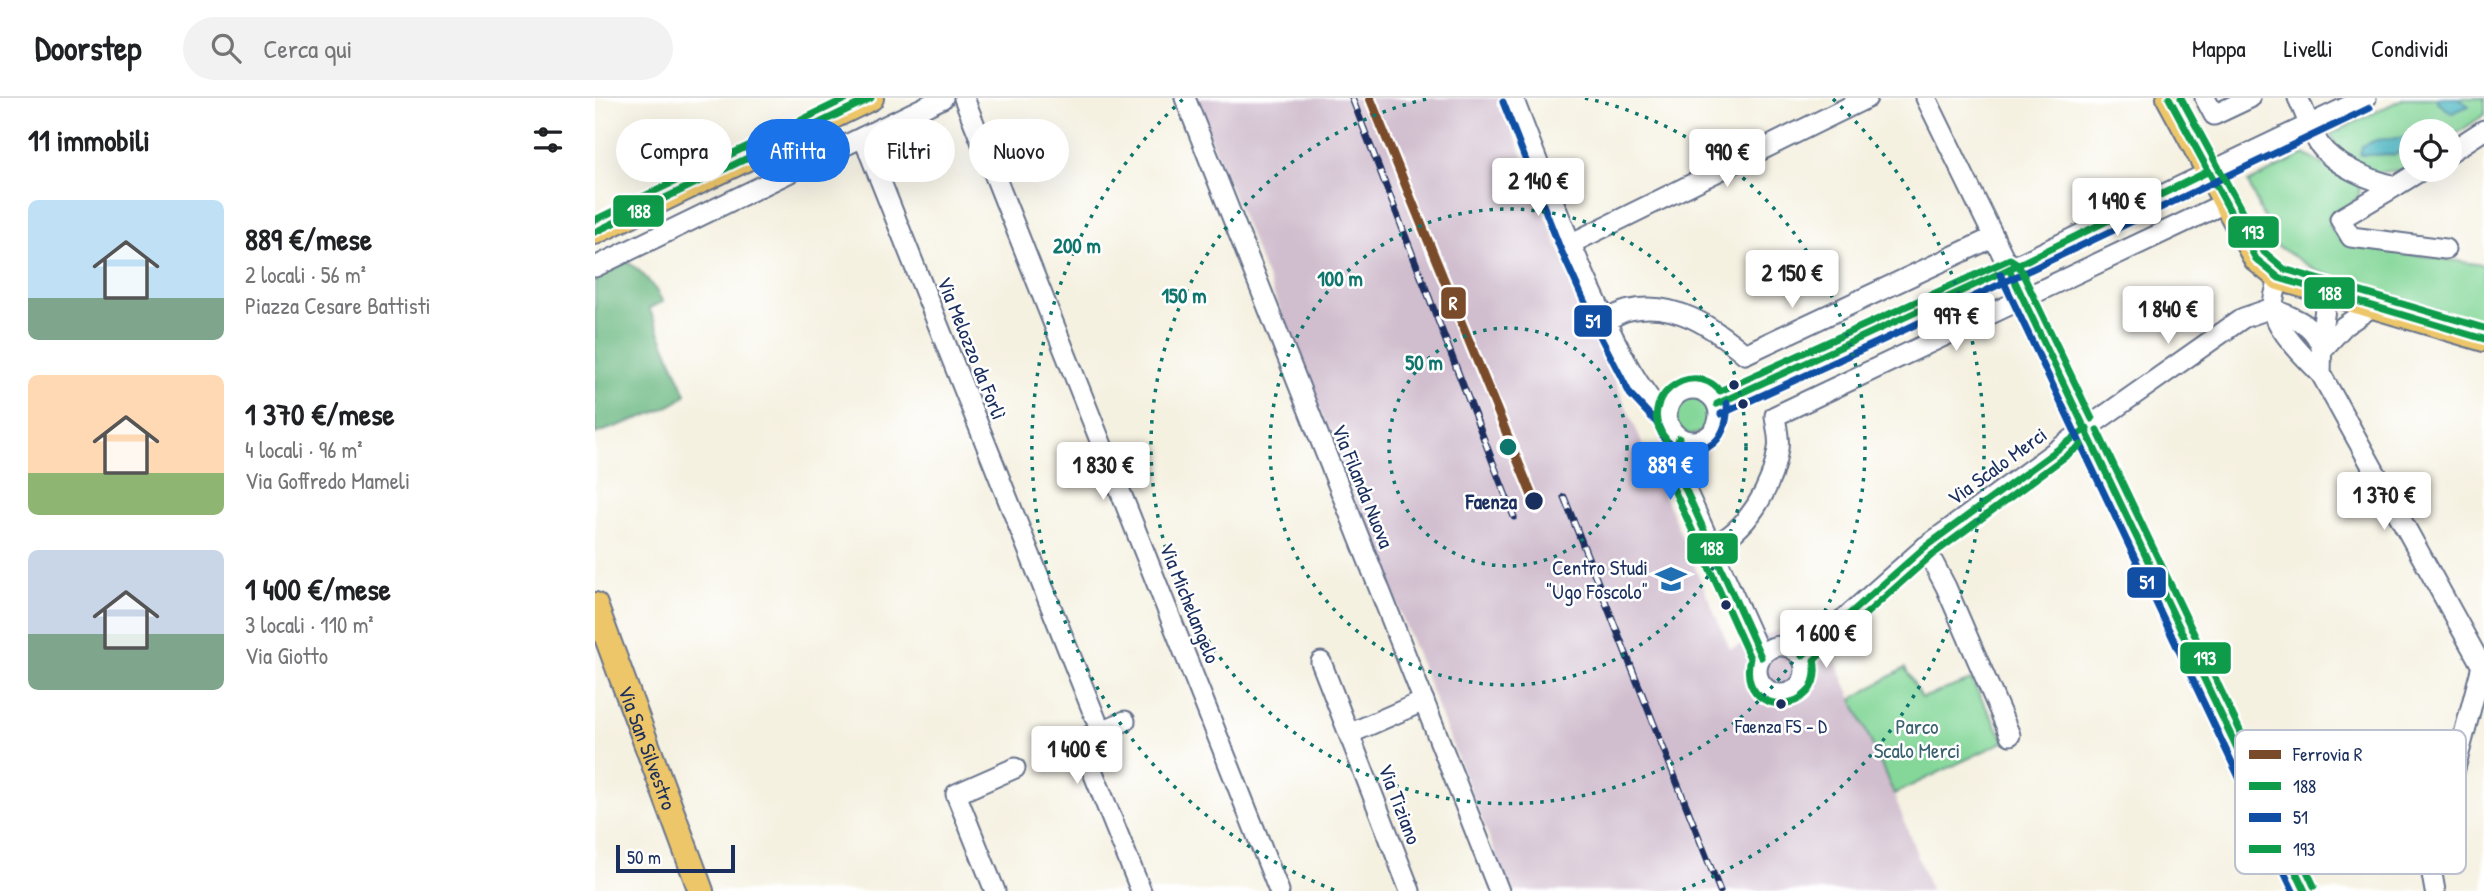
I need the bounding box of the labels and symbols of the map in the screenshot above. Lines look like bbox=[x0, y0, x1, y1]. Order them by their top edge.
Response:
pin: 990 € bbox=[1678, 130, 1776, 189]
pin: 2 140 € bbox=[1473, 158, 1603, 218]
pin: 1 490 € bbox=[2052, 178, 2182, 238]
line badge: 188 bbox=[612, 194, 665, 228]
text: 188 bbox=[627, 198, 651, 224]
line badge: 193 bbox=[2227, 215, 2280, 249]
text: 193 bbox=[2242, 219, 2265, 245]
text: 200 m bbox=[1053, 231, 1101, 260]
pin: 2 150 € bbox=[1727, 250, 1857, 310]
text: 100 m bbox=[1317, 264, 1363, 293]
street label: Via Melozzo da Forlì bbox=[930, 272, 1014, 424]
line badge: 188 bbox=[2303, 276, 2356, 310]
text: 188 bbox=[2318, 280, 2342, 306]
text: 150 m bbox=[1161, 281, 1207, 310]
line badge: R bbox=[1440, 286, 1467, 320]
pin: 1 840 € bbox=[2103, 286, 2233, 346]
text: R bbox=[1449, 290, 1458, 316]
pin: 997 € bbox=[1907, 294, 2005, 353]
line badge: 51 bbox=[1573, 304, 1613, 338]
text: 51 bbox=[1586, 308, 1601, 334]
text: 50 m bbox=[1405, 348, 1443, 377]
unlabelled marker bbox=[1727, 378, 1741, 392]
unlabelled marker bbox=[1736, 397, 1750, 411]
street label: Via Filanda Nuova bbox=[1325, 420, 1401, 552]
street label: Via Scalo Merci bbox=[1941, 420, 2053, 512]
centre of rings bbox=[1496, 435, 1520, 459]
pin: 1 830 € bbox=[1038, 442, 1168, 502]
pin: 889 € bbox=[1621, 442, 1719, 502]
pin: 1 370 € bbox=[2319, 472, 2449, 532]
place label: Faenza bbox=[1465, 487, 1518, 516]
marker: Faenza bbox=[1523, 490, 1545, 512]
line badge: 188 bbox=[1686, 532, 1739, 565]
text: 188 bbox=[1700, 535, 1724, 561]
street label: Via Michelangelo bbox=[1153, 539, 1227, 667]
place label: Centro Studi "Ugo Foscolo" bbox=[1546, 553, 1648, 606]
school or university icon: Centro Studi "Ugo Foscolo" bbox=[1654, 562, 1688, 596]
line badge: 51 bbox=[2126, 566, 2167, 599]
text: 51 bbox=[2140, 569, 2155, 595]
unlabelled marker bbox=[1719, 598, 1733, 612]
pin: 1 600 € bbox=[1761, 610, 1891, 670]
line badge: 193 bbox=[2179, 641, 2232, 675]
text: 193 bbox=[2194, 645, 2217, 671]
street label: Via San Silvestro bbox=[612, 681, 684, 814]
marker: Faenza FS - D bbox=[1774, 697, 1788, 711]
park label: Parco Scalo Merci bbox=[1874, 712, 1960, 765]
place label: Faenza FS - D bbox=[1734, 713, 1827, 739]
pin: 1 400 € bbox=[1012, 726, 1142, 786]
legend bbox=[2235, 730, 2466, 874]
text: Ferrovia R bbox=[2292, 741, 2363, 767]
street label: Via Tiziano bbox=[1371, 760, 1429, 848]
text: 188 bbox=[2293, 773, 2316, 799]
text: 51 bbox=[2293, 804, 2308, 830]
text: 193 bbox=[2293, 836, 2315, 862]
scale bar bbox=[616, 842, 735, 874]

